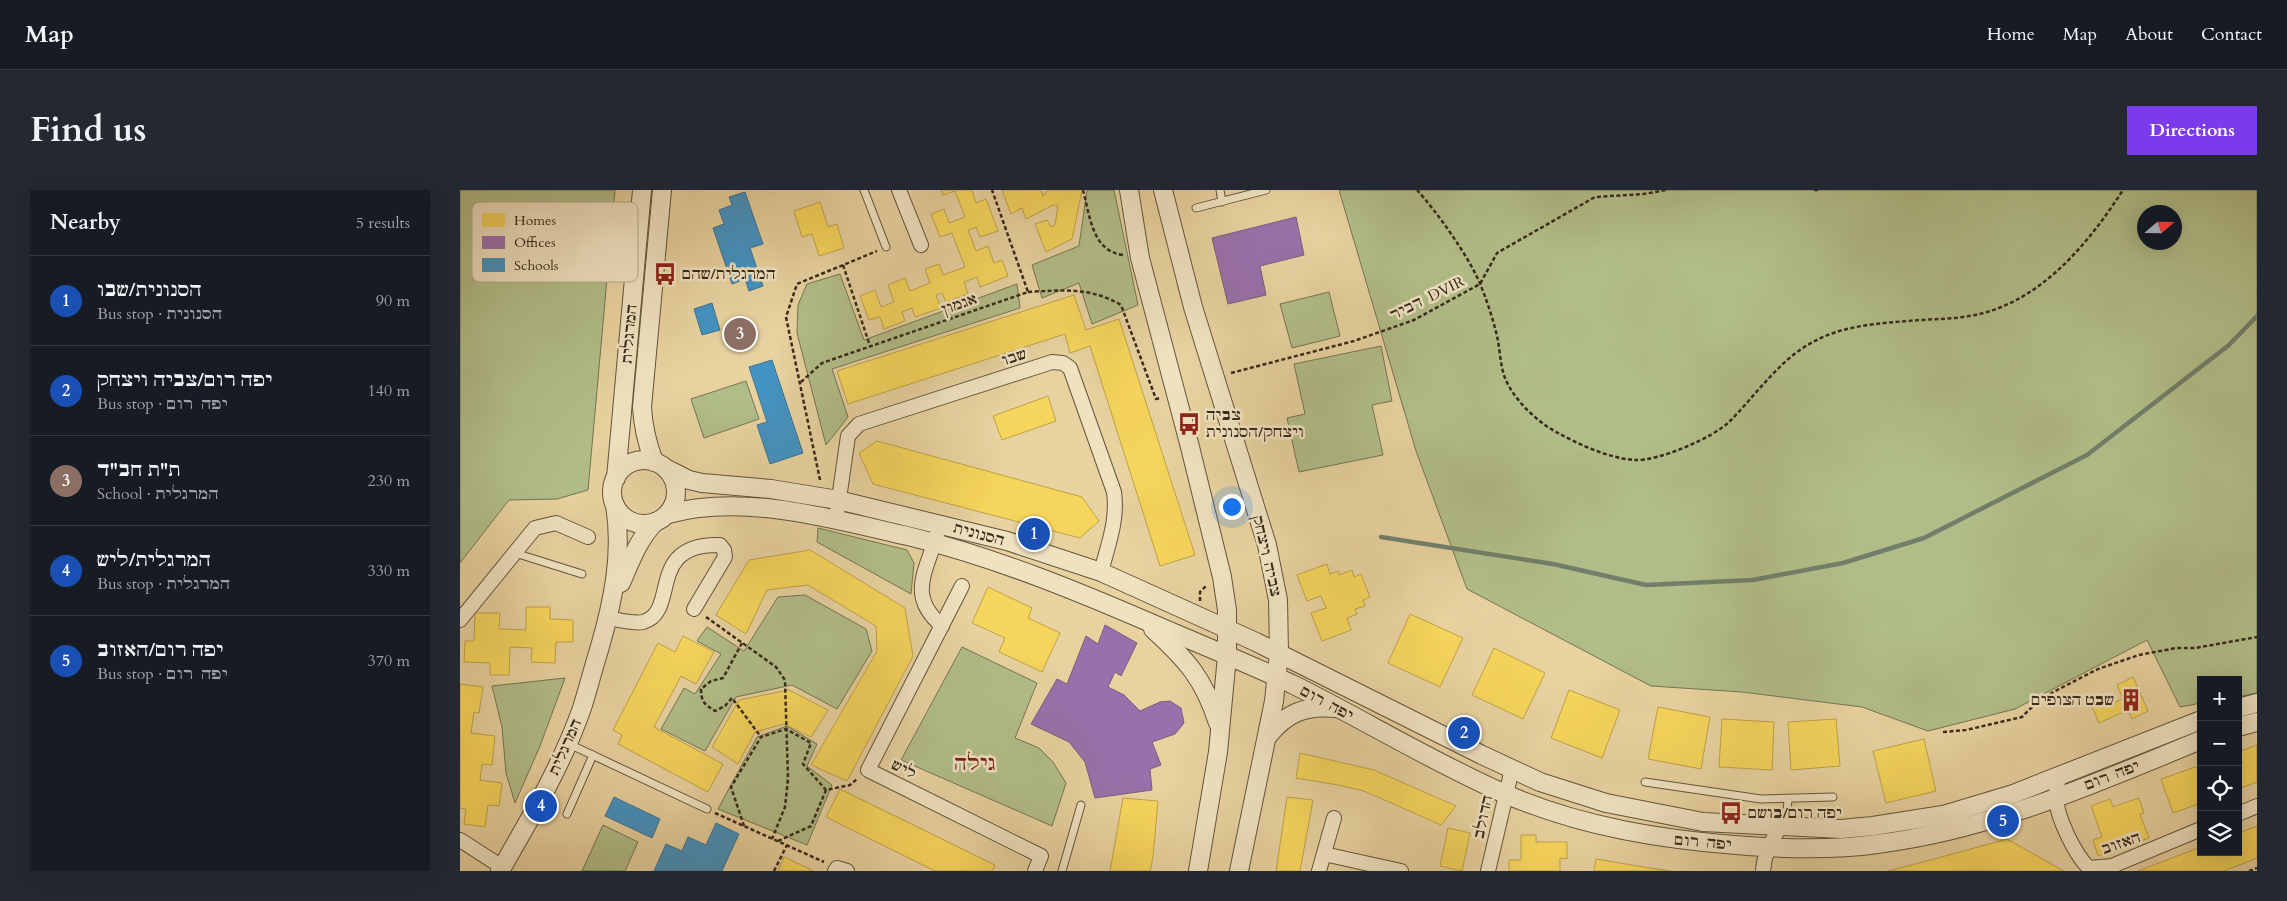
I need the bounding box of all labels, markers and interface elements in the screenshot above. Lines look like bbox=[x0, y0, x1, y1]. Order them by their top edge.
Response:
text: Map bbox=[25, 18, 74, 51]
text: Home bbox=[1987, 22, 2035, 47]
text: Map bbox=[2063, 22, 2097, 47]
text: About bbox=[2125, 22, 2173, 47]
text: Contact bbox=[2201, 22, 2262, 47]
text: Find us bbox=[30, 106, 146, 154]
button: Directions bbox=[2127, 106, 2257, 155]
legend bbox=[472, 202, 638, 282]
north arrow bbox=[2137, 205, 2182, 250]
text: Nearby bbox=[50, 208, 121, 237]
text: Homes bbox=[514, 211, 556, 230]
text: 5 results bbox=[356, 212, 410, 234]
text: Offices bbox=[514, 233, 556, 252]
text: Schools bbox=[514, 256, 559, 275]
bus stop icon: המרגלית/שהם bbox=[652, 261, 678, 287]
place label: המרגלית/שהם bbox=[682, 264, 775, 284]
street label: דביר DVIR bbox=[1386, 271, 1468, 325]
text: הסנונית/שבו bbox=[97, 277, 202, 303]
street label: אגמון bbox=[938, 289, 980, 319]
text: 1 bbox=[62, 290, 70, 312]
text: 90 m bbox=[376, 290, 410, 312]
text: Bus stop · הסנונית bbox=[97, 303, 222, 325]
street label: המרגלית bbox=[616, 303, 642, 365]
pin: 3 bbox=[724, 315, 756, 353]
street label: שבו bbox=[999, 343, 1029, 370]
text: יפה רום/צביה ויצחק bbox=[97, 367, 273, 393]
text: 2 bbox=[62, 380, 70, 402]
text: 140 m bbox=[368, 380, 410, 402]
text: Bus stop · יפה רום bbox=[97, 393, 228, 415]
place label: צביה ויצחק/הסנונית bbox=[1206, 405, 1304, 442]
bus stop icon: צביה ויצחק/הסנונית bbox=[1176, 411, 1202, 437]
text: ת"ת חב"ד bbox=[97, 457, 180, 483]
text: 3 bbox=[62, 470, 70, 492]
text: 230 m bbox=[368, 470, 410, 492]
text: School · המרגלית bbox=[97, 483, 219, 505]
your location bbox=[1219, 494, 1245, 520]
street label: צביה ויצחק bbox=[1248, 514, 1286, 598]
pin: 1 bbox=[1018, 515, 1050, 553]
street label: הסנונית bbox=[951, 518, 1007, 550]
text: המרגלית/ליש bbox=[97, 547, 211, 573]
text: 4 bbox=[62, 560, 70, 582]
text: 330 m bbox=[368, 560, 410, 582]
text: Bus stop · המרגלית bbox=[97, 573, 230, 595]
text: יפה רום/האזוב bbox=[97, 637, 224, 663]
text: 5 bbox=[62, 650, 70, 672]
text: 370 m bbox=[368, 650, 410, 672]
text: Bus stop · יפה רום bbox=[97, 663, 228, 685]
map controls bbox=[2197, 676, 2242, 856]
button: + bbox=[2197, 676, 2242, 721]
street label: יפה רום bbox=[1297, 681, 1357, 725]
building icon: שבט הצופים bbox=[2118, 687, 2144, 713]
place label: שבט הצופים bbox=[2031, 690, 2114, 710]
pin: 2 bbox=[1448, 714, 1480, 752]
street label: המרגלית bbox=[544, 716, 586, 778]
button: − bbox=[2197, 721, 2242, 766]
district label: גילה bbox=[954, 750, 996, 777]
street label: ליש bbox=[888, 755, 920, 783]
street label: יפה רום bbox=[2082, 755, 2142, 795]
button: locate bbox=[2197, 766, 2242, 811]
pin: 4 bbox=[525, 787, 557, 825]
street label: הדולב bbox=[1469, 793, 1497, 841]
bus stop icon: יפה רום/בושם bbox=[1718, 800, 1744, 826]
pin: 5 bbox=[1987, 802, 2019, 840]
place label: יפה רום/בושם bbox=[1748, 803, 1842, 823]
button: layers bbox=[2197, 811, 2242, 856]
street label: האזוב bbox=[2099, 827, 2143, 859]
street label: יפה רום bbox=[1673, 830, 1733, 854]

